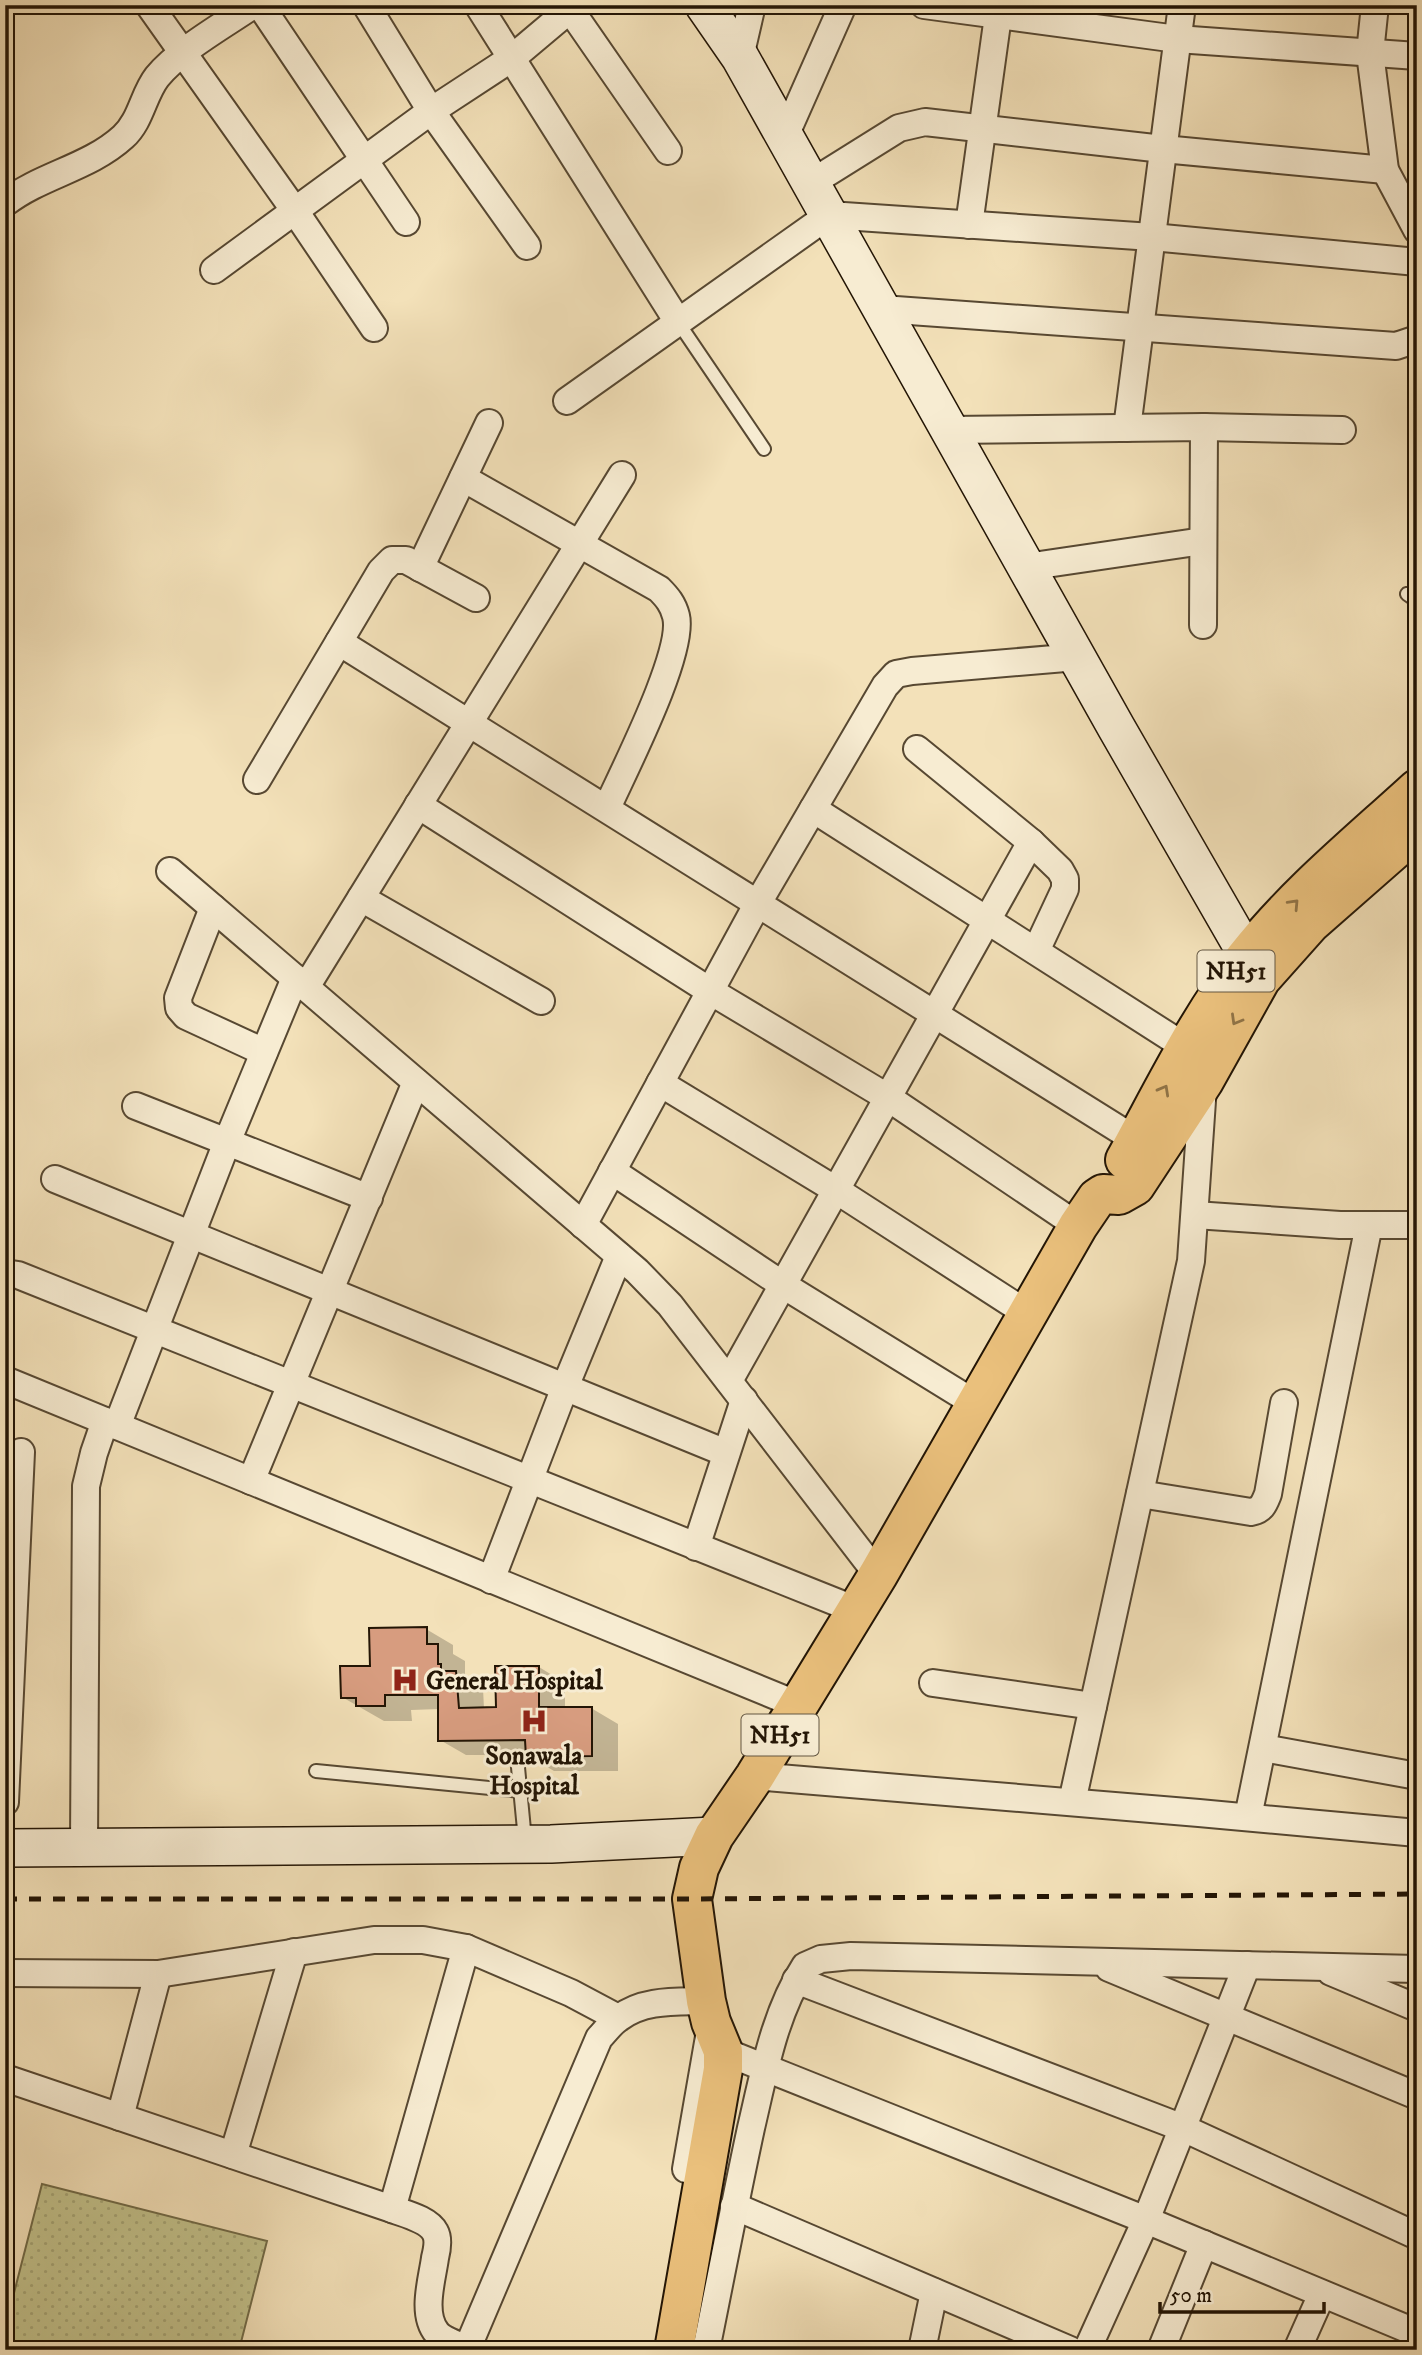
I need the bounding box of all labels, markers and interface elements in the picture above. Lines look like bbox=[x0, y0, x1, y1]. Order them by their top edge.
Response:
one-way arrow bbox=[1285, 899, 1298, 912]
road number: NH51 bbox=[1198, 951, 1274, 992]
one-way arrow bbox=[1231, 1013, 1244, 1026]
one-way arrow bbox=[1156, 1084, 1169, 1097]
hospital icon: General Hospital bbox=[390, 1665, 420, 1695]
place label: General Hospital bbox=[426, 1665, 604, 1698]
hospital icon: Sonawala Hospital bbox=[519, 1706, 549, 1736]
road number: NH51 bbox=[742, 1714, 818, 1756]
place label: Sonawala Hospital bbox=[485, 1740, 584, 1803]
scale bar bbox=[1160, 2271, 1324, 2315]
text: 50 m bbox=[1170, 2283, 1212, 2309]

